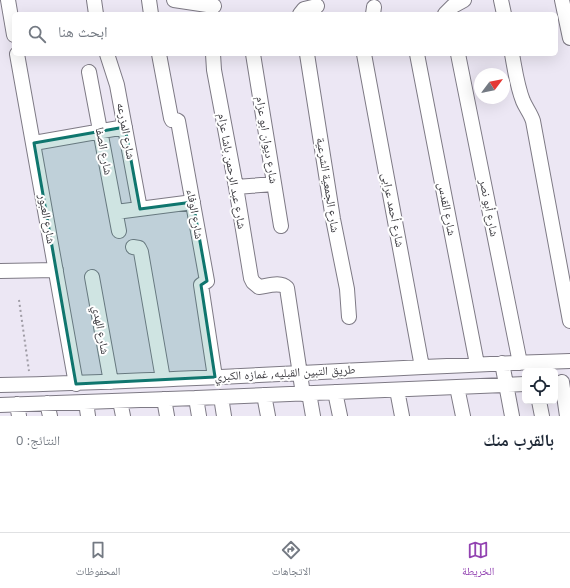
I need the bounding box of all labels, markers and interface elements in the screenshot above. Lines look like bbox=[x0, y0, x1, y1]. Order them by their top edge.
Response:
search box bbox=[12, 12, 558, 56]
text: ابحث هنا bbox=[58, 21, 108, 41]
icon: search bbox=[26, 23, 48, 45]
north arrow bbox=[474, 68, 510, 104]
street label: شارع ديوان ابو عزام bbox=[252, 95, 283, 185]
street label: شارع المزرعه bbox=[113, 101, 140, 161]
street label: شارع عبد الرحمن باشا عزام bbox=[214, 112, 251, 230]
street label: شارع الصفا bbox=[92, 126, 117, 176]
street label: شارع الجمعية الشرعية bbox=[313, 136, 344, 234]
street label: شارع أحمد عرابى bbox=[378, 171, 409, 249]
street label: شارع أبو نصر bbox=[475, 177, 503, 238]
street label: شارع القدس bbox=[434, 181, 461, 237]
street label: شارع الوفاء bbox=[183, 188, 208, 240]
street label: شارع العبور bbox=[35, 192, 60, 245]
street label: شارع الهدي bbox=[87, 304, 114, 356]
street label: طريق التبين القبليه, غمازه الكبري bbox=[214, 360, 356, 387]
map controls bbox=[522, 368, 558, 404]
button: locate bbox=[522, 368, 558, 404]
text: بالقرب منك bbox=[483, 428, 554, 451]
text: النتائج: 0 bbox=[16, 431, 60, 449]
tab: المحفوظات bbox=[76, 539, 120, 582]
tab: الاتجاهات bbox=[272, 539, 311, 582]
tab: الخريطة bbox=[462, 539, 494, 582]

